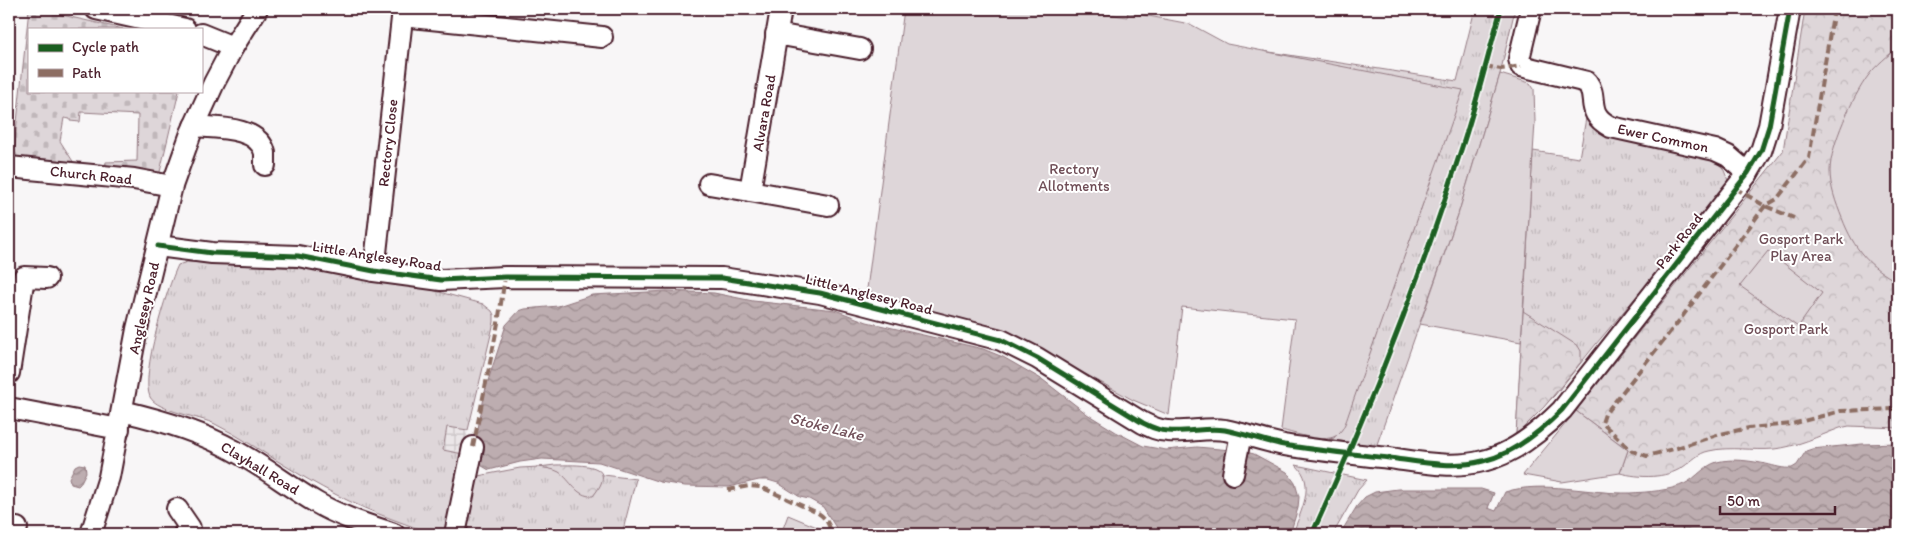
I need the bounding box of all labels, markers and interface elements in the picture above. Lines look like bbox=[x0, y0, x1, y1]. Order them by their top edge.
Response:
legend bbox=[28, 28, 202, 92]
text: Cycle path bbox=[72, 38, 139, 56]
text: Path bbox=[72, 64, 101, 82]
street label: Alvara Road bbox=[748, 72, 780, 153]
street label: Rectory Close bbox=[374, 98, 402, 188]
street label: Ewer Common bbox=[1616, 120, 1710, 156]
park label: Rectory Allotments bbox=[1038, 160, 1110, 195]
street label: Church Road bbox=[49, 162, 133, 188]
street label: Park Road bbox=[1652, 210, 1706, 272]
park label: Gosport Park Play Area bbox=[1759, 230, 1843, 265]
street label: Little Anglesey Road bbox=[311, 237, 444, 275]
street label: Anglesey Road bbox=[125, 260, 163, 356]
street label: Little Anglesey Road bbox=[803, 269, 935, 319]
park label: Gosport Park bbox=[1744, 320, 1828, 338]
water label: Stoke Lake bbox=[788, 408, 867, 445]
street label: Clayhall Road bbox=[217, 437, 303, 499]
scale bar bbox=[1720, 483, 1834, 515]
text: 50 m bbox=[1727, 492, 1760, 510]

